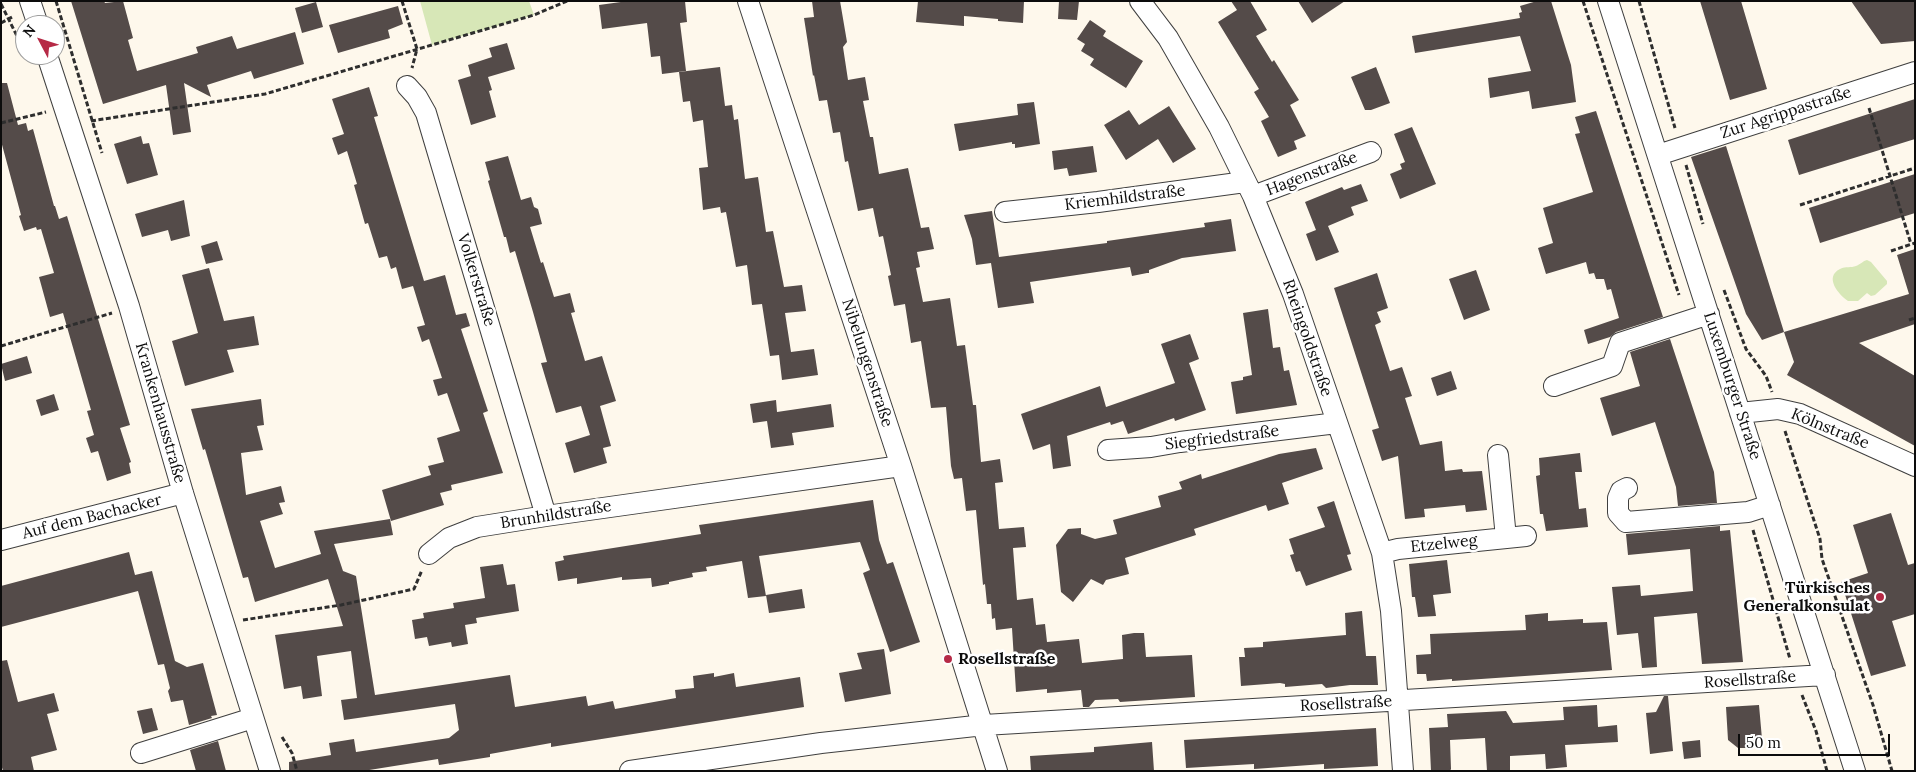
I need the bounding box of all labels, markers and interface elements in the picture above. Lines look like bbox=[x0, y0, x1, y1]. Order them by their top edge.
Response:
north arrow bbox=[15, 15, 65, 65]
text: N bbox=[19, 21, 40, 41]
street label: Zur Agrippastraße bbox=[1718, 83, 1854, 143]
street label: Hagenstraße bbox=[1264, 148, 1360, 200]
street label: Kriemhildstraße bbox=[1063, 181, 1187, 215]
street label: Volkerstraße bbox=[453, 231, 499, 329]
street label: Rheingoldstraße bbox=[1278, 277, 1336, 399]
street label: Nibelungenstraße bbox=[837, 296, 897, 430]
street label: Luxemburger Straße bbox=[1699, 310, 1765, 462]
street label: Krankenhausstraße bbox=[131, 340, 189, 486]
street label: Kölnstraße bbox=[1788, 405, 1872, 453]
street label: Siegfriedstraße bbox=[1164, 421, 1280, 455]
street label: Auf dem Bachacker bbox=[20, 490, 164, 544]
street label: Brunhildstraße bbox=[499, 497, 613, 533]
street label: Etzelweg bbox=[1410, 531, 1478, 557]
place label: Türkisches Generalkonsulat bbox=[1744, 578, 1870, 616]
marker: Türkisches Generalkonsulat bbox=[1874, 591, 1886, 603]
place label: Rosellstraße bbox=[958, 649, 1055, 669]
marker: Rosellstraße bbox=[942, 653, 954, 665]
street label: Rosellstraße bbox=[1703, 667, 1797, 693]
street label: Rosellstraße bbox=[1299, 692, 1393, 716]
scale bar bbox=[1741, 724, 1894, 756]
text: 50 m bbox=[1746, 733, 1781, 752]

